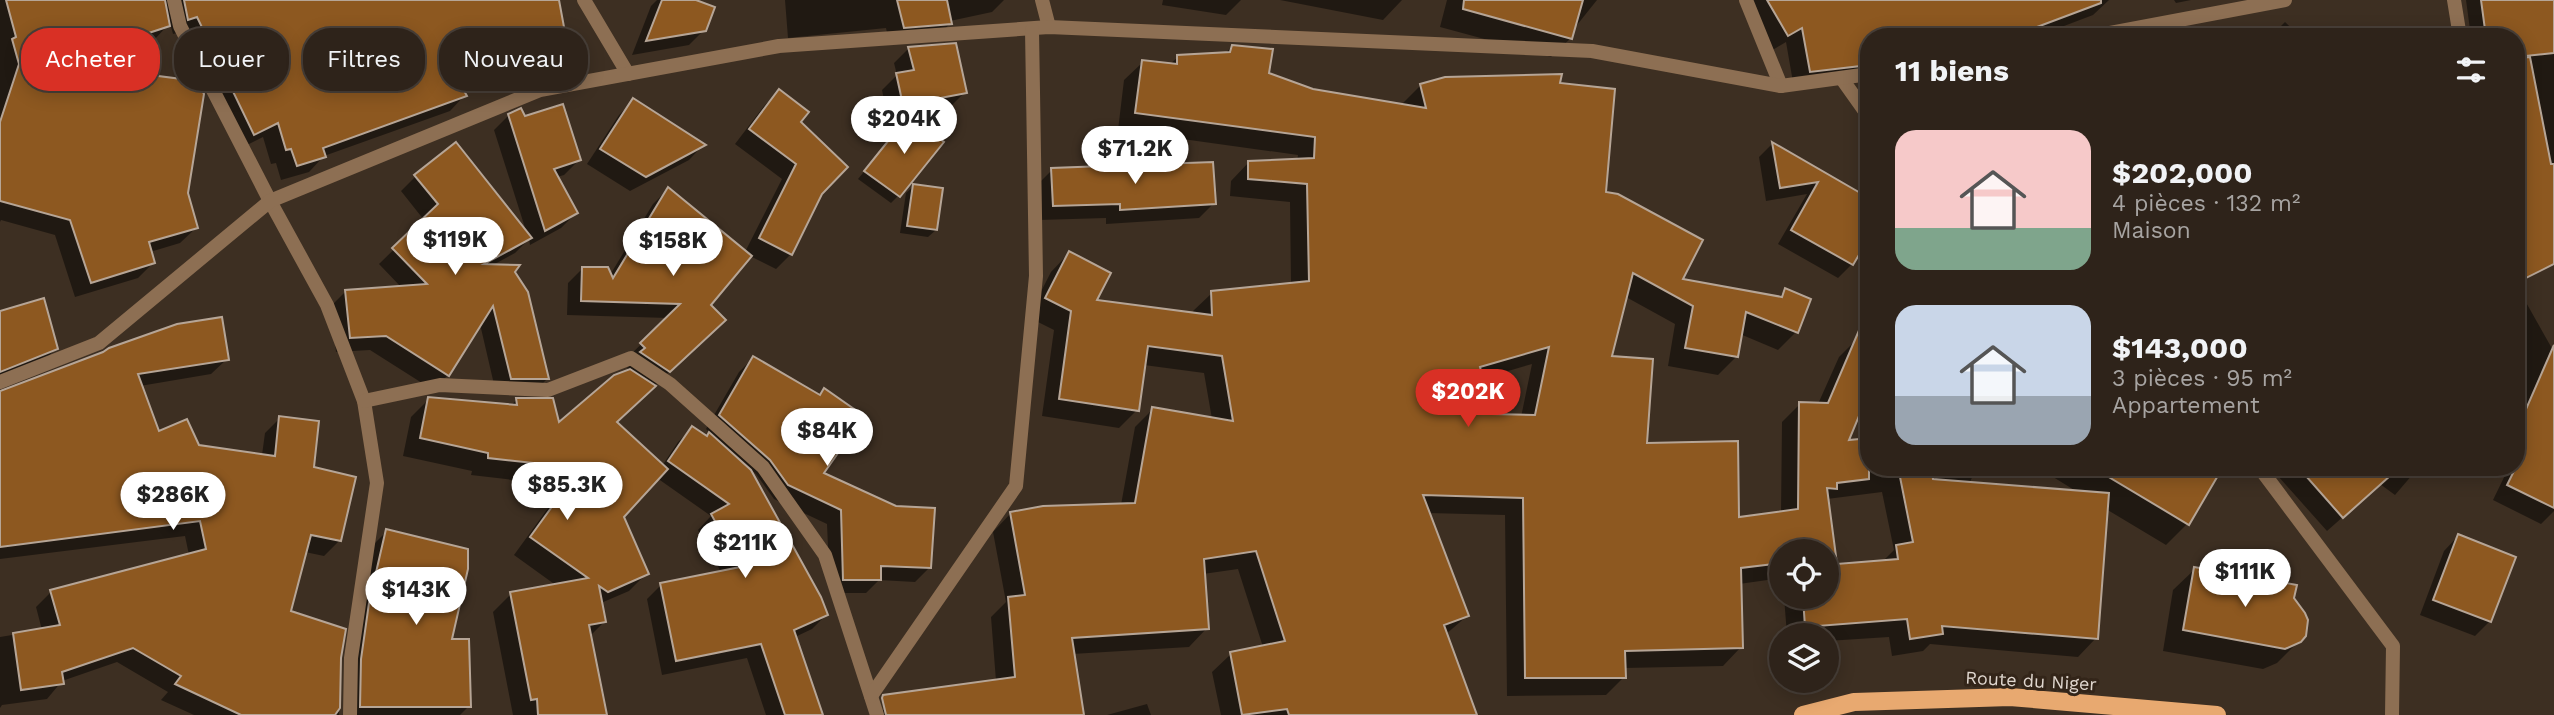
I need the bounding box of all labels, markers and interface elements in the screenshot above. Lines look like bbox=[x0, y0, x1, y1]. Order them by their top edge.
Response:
chip: Acheter bbox=[21, 28, 160, 91]
chip: Louer bbox=[174, 28, 289, 91]
chip: Filtres bbox=[303, 28, 425, 91]
chip: Nouveau bbox=[439, 28, 588, 91]
icon: filters bbox=[2452, 51, 2490, 89]
text: 11 biens bbox=[1895, 53, 2009, 88]
pin: $204K bbox=[855, 96, 953, 156]
text: $204K bbox=[867, 105, 941, 132]
pin: $71.2K bbox=[1078, 127, 1192, 186]
text: $71.2K bbox=[1098, 135, 1172, 162]
text: $202,000 bbox=[2112, 155, 2253, 190]
icon: home bbox=[1951, 158, 2035, 242]
text: 4 pièces · 132 m² bbox=[2112, 190, 2300, 217]
text: Maison bbox=[2112, 217, 2191, 244]
pin: $119K bbox=[406, 218, 504, 277]
pin: $158K bbox=[624, 218, 722, 278]
text: $119K bbox=[423, 226, 487, 253]
text: $158K bbox=[639, 227, 707, 254]
text: $143,000 bbox=[2112, 330, 2248, 365]
icon: home bbox=[1951, 333, 2035, 417]
text: 3 pièces · 95 m² bbox=[2112, 365, 2292, 392]
pin: $202K bbox=[1419, 370, 1517, 429]
text: $202K bbox=[1432, 378, 1504, 405]
text: Appartement bbox=[2112, 392, 2260, 419]
pin: $84K bbox=[786, 408, 868, 468]
text: $84K bbox=[797, 417, 857, 444]
pin: $85.3K bbox=[510, 462, 624, 522]
text: $85.3K bbox=[528, 471, 606, 498]
pin: $286K bbox=[124, 472, 222, 532]
text: $286K bbox=[137, 481, 209, 508]
pin: $211K bbox=[696, 520, 794, 580]
text: $211K bbox=[713, 529, 777, 556]
map controls bbox=[1769, 539, 1839, 693]
button: locate bbox=[1769, 539, 1839, 609]
pin: $111K bbox=[2196, 550, 2294, 609]
text: $111K bbox=[2215, 558, 2275, 585]
pin: $143K bbox=[367, 568, 465, 627]
text: $143K bbox=[381, 576, 451, 603]
button: layers bbox=[1769, 623, 1839, 693]
street label: Route du Niger bbox=[1965, 667, 2097, 694]

